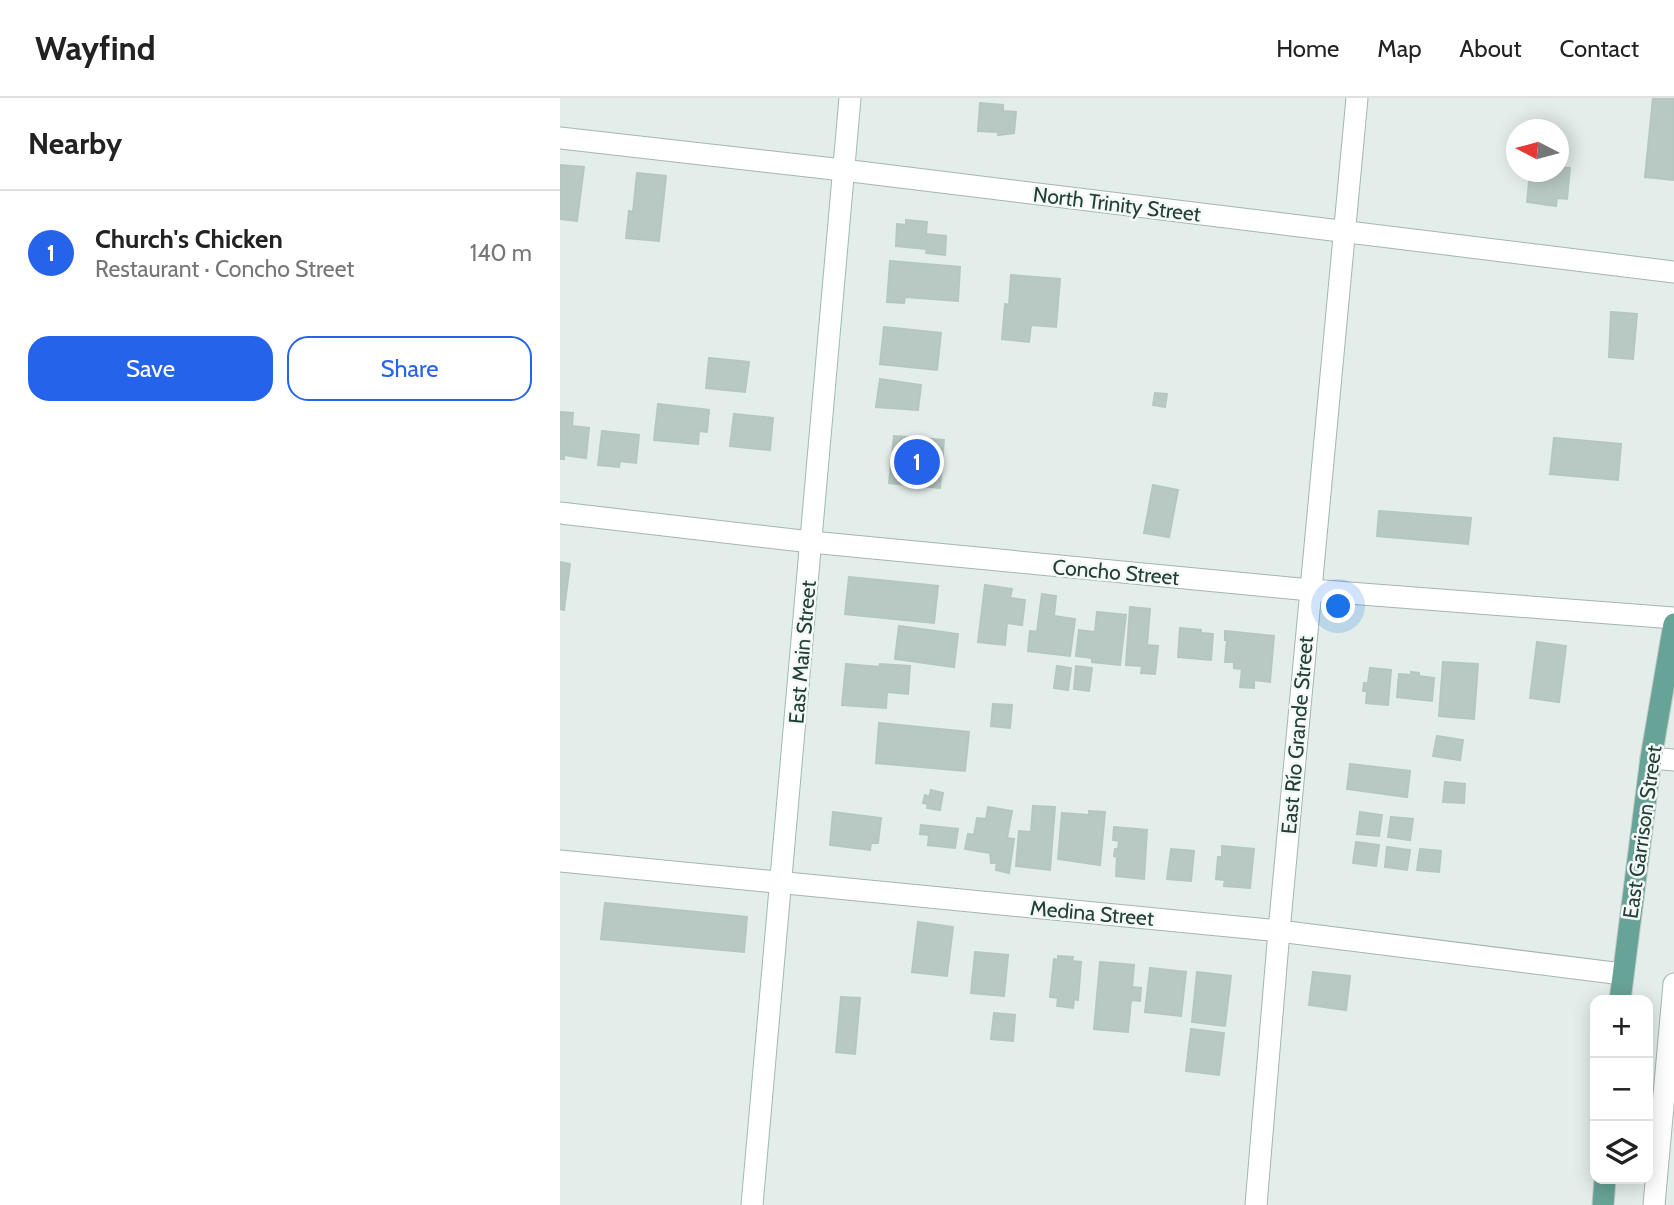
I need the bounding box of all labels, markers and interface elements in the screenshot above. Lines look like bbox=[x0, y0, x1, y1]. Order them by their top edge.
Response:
text: Wayfind bbox=[35, 28, 156, 68]
text: Home bbox=[1276, 34, 1339, 63]
text: Map bbox=[1377, 34, 1422, 63]
text: About bbox=[1460, 34, 1522, 63]
text: Contact bbox=[1560, 34, 1639, 63]
north arrow bbox=[1506, 119, 1569, 182]
text: Nearby bbox=[28, 125, 122, 162]
street label: North Trinity Street bbox=[1032, 181, 1202, 227]
text: Church's Chicken bbox=[95, 223, 283, 255]
text: 1 bbox=[47, 239, 55, 267]
text: 140 m bbox=[470, 239, 532, 267]
text: Restaurant · Concho Street bbox=[95, 255, 354, 283]
button: Save bbox=[28, 336, 273, 401]
button: Share bbox=[287, 336, 532, 401]
pin: 1 bbox=[894, 436, 940, 488]
street label: Concho Street bbox=[1052, 554, 1180, 590]
street label: East Main Street bbox=[783, 579, 821, 725]
your location bbox=[1321, 589, 1355, 623]
street label: East Río Grande Street bbox=[1276, 635, 1318, 835]
street label: East Garrison Street bbox=[1617, 744, 1667, 920]
street label: Medina Street bbox=[1029, 895, 1155, 931]
map controls bbox=[1590, 995, 1653, 1184]
button: + bbox=[1590, 995, 1653, 1058]
button: − bbox=[1590, 1058, 1653, 1121]
button: layers bbox=[1590, 1121, 1653, 1184]

